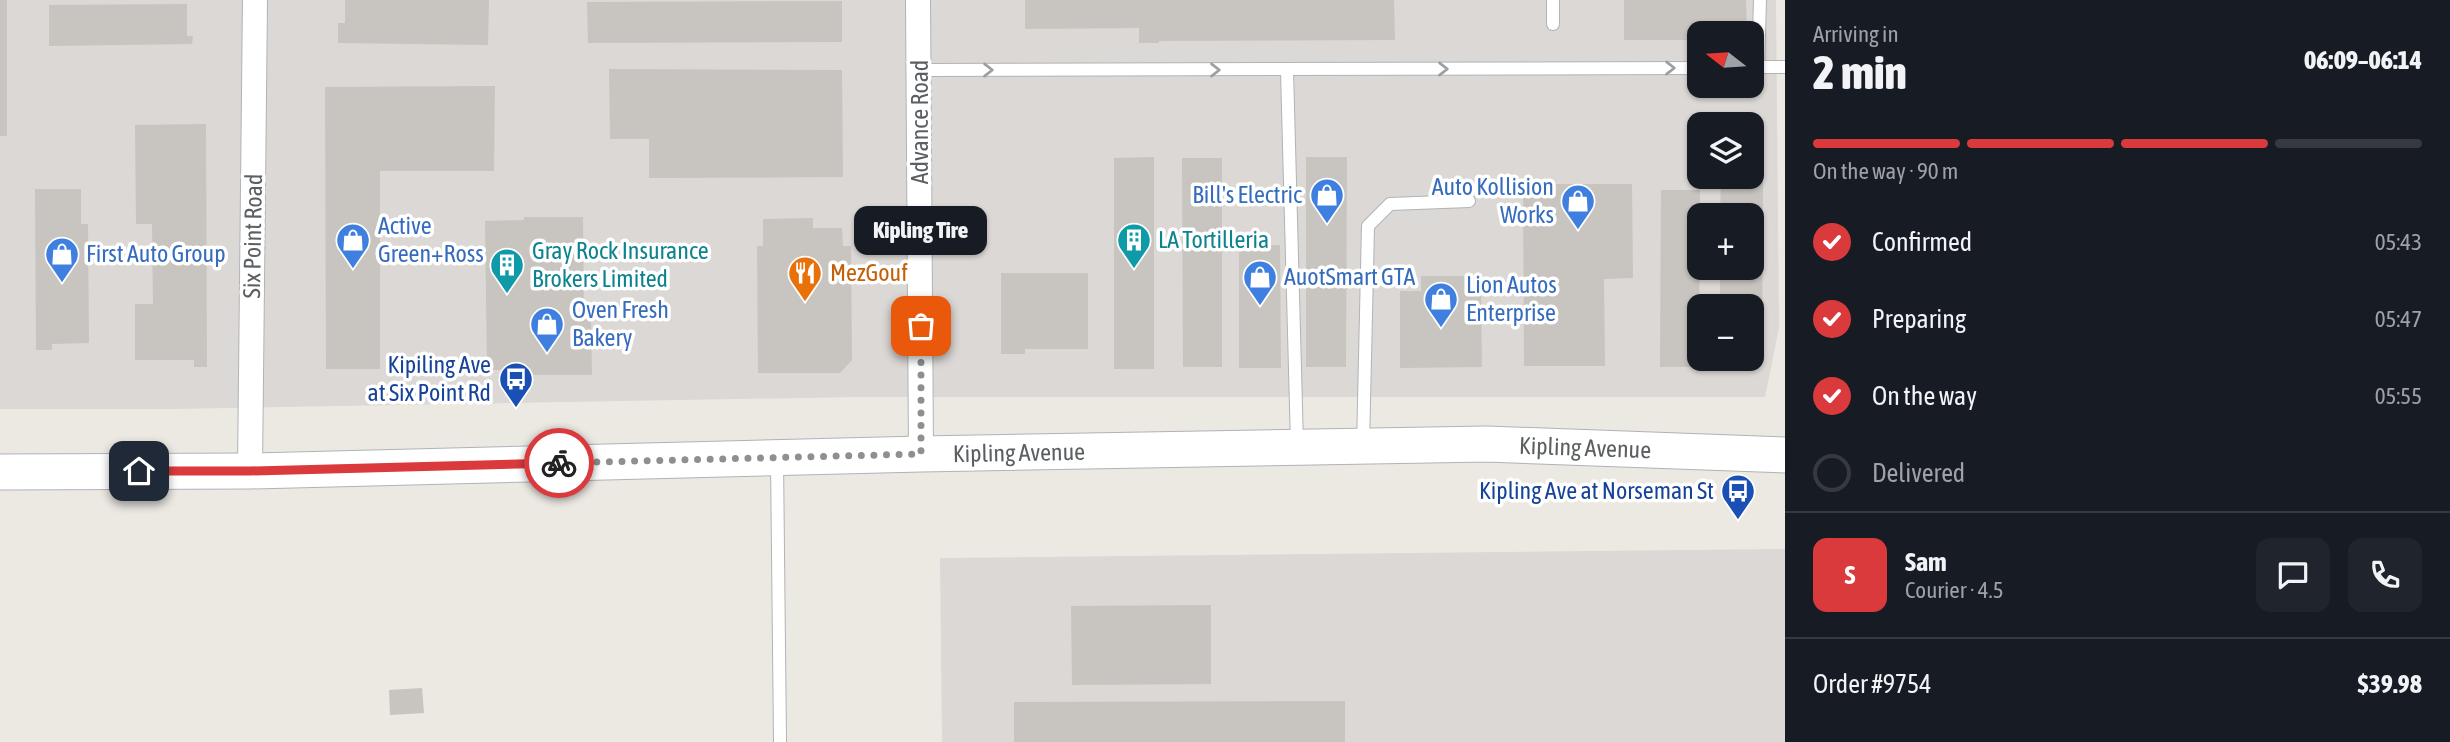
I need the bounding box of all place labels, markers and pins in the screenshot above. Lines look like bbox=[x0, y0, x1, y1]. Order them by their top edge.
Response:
place label: Auto Kollision Works bbox=[1432, 173, 1554, 228]
shop icon: Bill's Electric bbox=[1308, 176, 1346, 225]
place label: Bill's Electric bbox=[1192, 181, 1302, 208]
shop icon: Auto Kollision Works bbox=[1559, 182, 1597, 231]
callout: Kipling Tire bbox=[855, 207, 988, 256]
place label: Active Green+Ross bbox=[378, 212, 484, 267]
shop icon: Active Green+Ross bbox=[334, 221, 372, 270]
building icon: LA Tortilleria bbox=[1115, 221, 1153, 270]
place label: LA Tortilleria bbox=[1158, 226, 1269, 253]
shop icon: First Auto Group bbox=[43, 235, 81, 284]
place label: Gray Rock Insurance Brokers Limited bbox=[532, 237, 709, 292]
place label: First Auto Group bbox=[86, 240, 226, 267]
building icon: Gray Rock Insurance Brokers Limited bbox=[488, 246, 526, 295]
restaurant icon: MezGouf bbox=[786, 254, 824, 303]
shop icon: AuotSmart GTA bbox=[1241, 258, 1279, 307]
place label: MezGouf bbox=[830, 259, 908, 286]
place label: AuotSmart GTA bbox=[1284, 263, 1415, 290]
place label: Lion Autos Enterprise bbox=[1466, 271, 1557, 326]
shop icon: Lion Autos Enterprise bbox=[1422, 280, 1460, 329]
place label: Oven Fresh Bakery bbox=[572, 296, 669, 351]
pin bbox=[891, 296, 951, 356]
shop icon: Oven Fresh Bakery bbox=[528, 305, 566, 354]
place label: Kipiling Ave at Six Point Rd bbox=[368, 351, 491, 406]
bus stop icon: Kipiling Ave at Six Point Rd bbox=[497, 360, 535, 409]
pin bbox=[109, 441, 169, 501]
bus stop icon: Kipling Ave at Norseman St bbox=[1719, 472, 1757, 521]
place label: Kipling Ave at Norseman St bbox=[1479, 477, 1714, 504]

